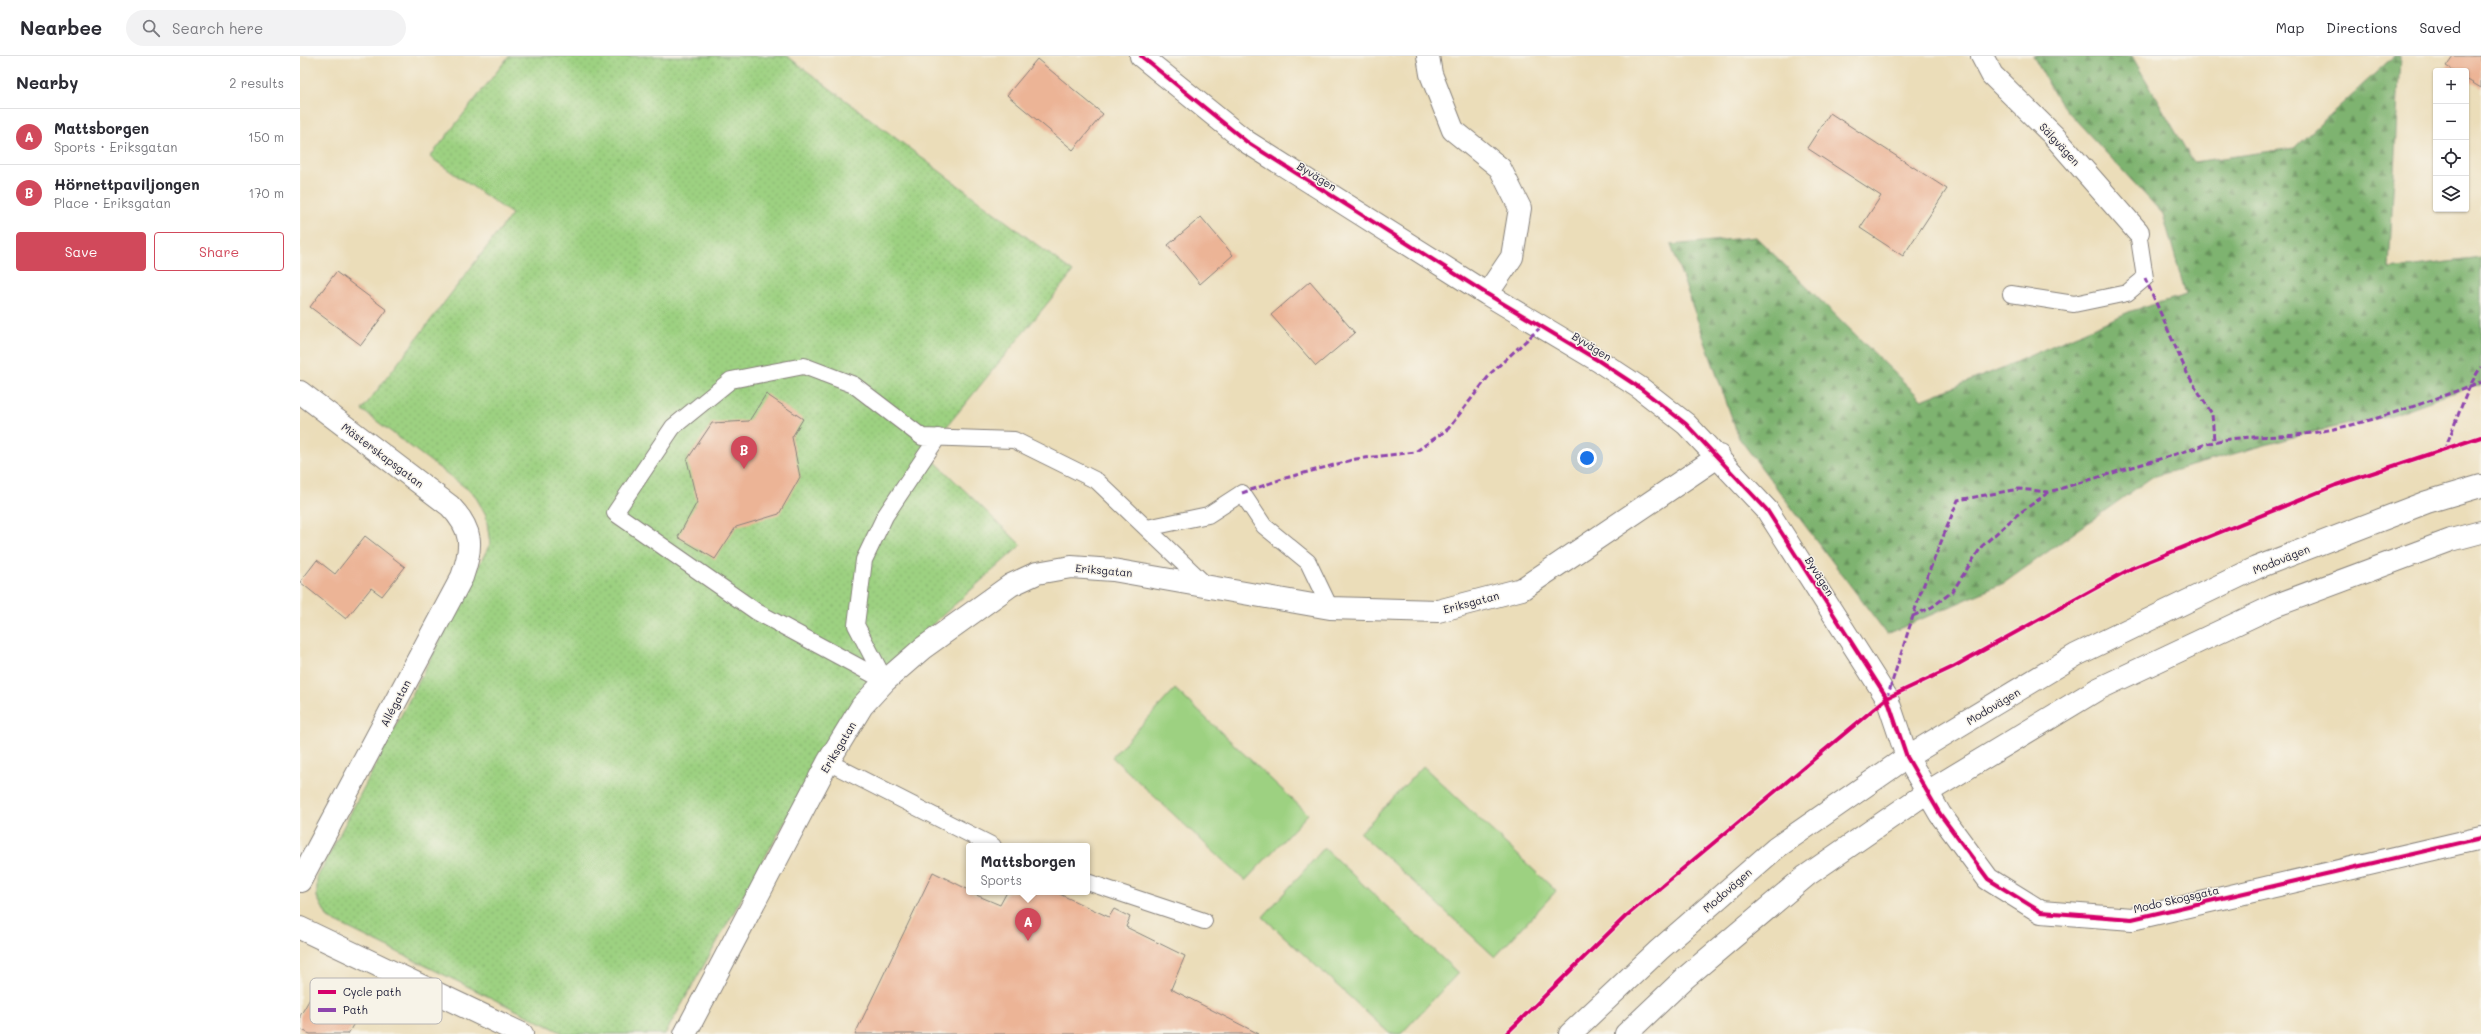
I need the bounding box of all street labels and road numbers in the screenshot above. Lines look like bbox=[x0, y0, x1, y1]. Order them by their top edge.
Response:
street label: Sälgvägen bbox=[2036, 119, 2084, 169]
street label: Byvägen bbox=[1294, 158, 1340, 194]
street label: Byvägen bbox=[1569, 328, 1615, 364]
street label: Mästerskapsgatan bbox=[339, 419, 427, 491]
street label: Modovägen bbox=[2250, 541, 2312, 577]
street label: Byvägen bbox=[1802, 553, 1838, 599]
street label: Eriksgatan bbox=[1075, 560, 1133, 580]
street label: Eriksgatan bbox=[1441, 587, 1501, 617]
street label: Allégatan bbox=[376, 677, 414, 729]
street label: Modovägen bbox=[1963, 684, 2023, 728]
street label: Eriksgatan bbox=[817, 719, 859, 775]
street label: Modovägen bbox=[1699, 865, 1755, 915]
street label: Modo Skogsgata bbox=[2132, 882, 2220, 916]

